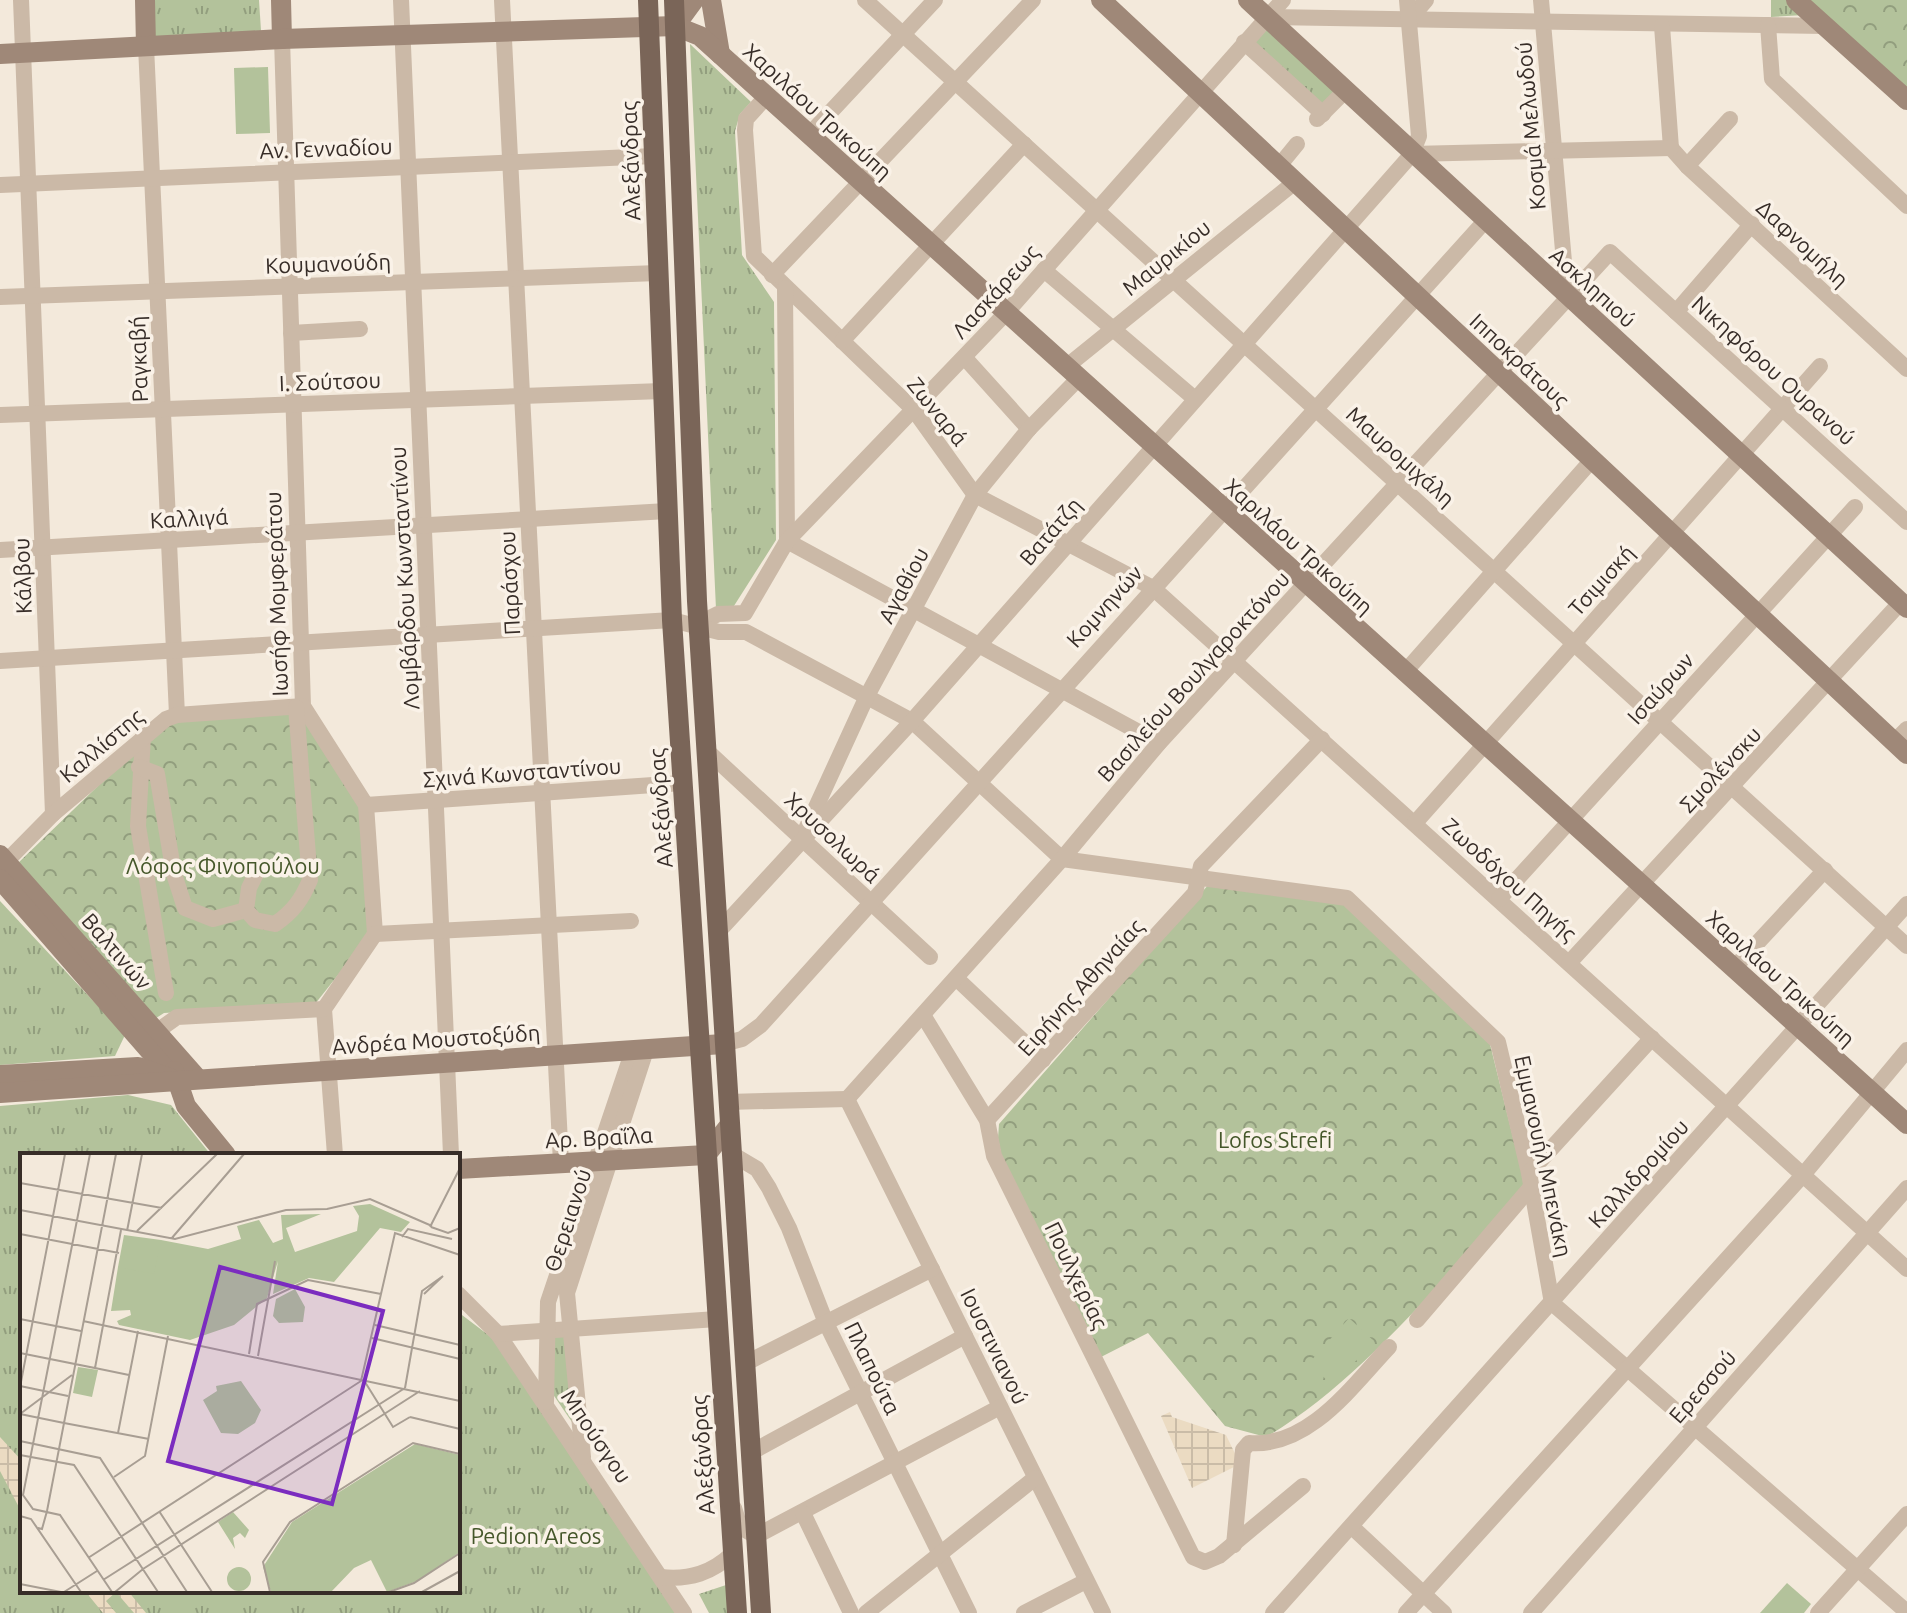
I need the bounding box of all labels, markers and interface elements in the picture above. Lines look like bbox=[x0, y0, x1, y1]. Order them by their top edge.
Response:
street label: Χαριλάου Τρικούπη bbox=[739, 38, 897, 184]
street label: Κοσμά Μελωδού bbox=[1510, 41, 1550, 211]
street label: Αλεξάνδρας bbox=[615, 101, 647, 221]
street label: Αν. Γενναδίου bbox=[259, 133, 393, 163]
street label: Δαφνομήλη bbox=[1752, 194, 1854, 292]
street label: Μαυρικίου bbox=[1117, 214, 1215, 300]
street label: Λασκάρεως bbox=[947, 239, 1044, 344]
street label: Ασκληπιού bbox=[1545, 242, 1641, 332]
street label: Κουμανούδη bbox=[265, 248, 391, 278]
street label: Νικηφόρου Ουρανού bbox=[1687, 290, 1861, 450]
street label: Ιπποκράτους bbox=[1465, 308, 1575, 413]
street label: Ραγκαβή bbox=[124, 315, 152, 403]
street label: Ι. Σούτσου bbox=[279, 367, 381, 395]
street label: Ζωναρά bbox=[903, 372, 973, 450]
street label: Μαυρομιχάλη bbox=[1342, 401, 1460, 511]
street label: Λομβάρδου Κωνσταντίνου bbox=[385, 446, 423, 710]
street label: Χαριλάου Τρικούπη bbox=[1220, 473, 1378, 619]
street label: Ιωσήφ Μομφεράτου bbox=[260, 491, 292, 697]
street label: Βατάτζη bbox=[1014, 492, 1087, 571]
street label: Καλλιγά bbox=[149, 503, 229, 533]
street label: Παράσχου bbox=[494, 530, 524, 636]
street label: Κάλβου bbox=[8, 537, 36, 615]
street label: Τσιμισκή bbox=[1563, 540, 1639, 620]
street label: Αγαθίου bbox=[873, 543, 933, 627]
street label: Κομνηνών bbox=[1061, 560, 1147, 652]
street label: Βασιλείου Βουλγαροκτόνου bbox=[1092, 566, 1294, 786]
street label: Ισαύρων bbox=[1622, 647, 1699, 729]
street label: Καλλίστης bbox=[54, 703, 148, 788]
street label: Σμολένσκυ bbox=[1674, 721, 1766, 817]
street label: Αλεξάνδρας bbox=[643, 747, 679, 869]
street label: Σχινά Κωνσταντίνου bbox=[422, 753, 622, 791]
street label: Χρυσολωρά bbox=[780, 787, 886, 887]
street label: Ζωοδόχου Πηγής bbox=[1437, 812, 1582, 946]
park label: Λόφος Φινοπούλου bbox=[126, 853, 320, 879]
street label: Χαριλάου Τρικούπη bbox=[1702, 905, 1860, 1051]
street label: Βαλτινών bbox=[77, 908, 157, 995]
street label: Ειρήνης Αθηναίας bbox=[1012, 914, 1149, 1061]
street label: Ανδρέα Μουστοξύδη bbox=[331, 1019, 541, 1061]
street label: Εμμανουήλ Μπενάκη bbox=[1510, 1053, 1578, 1259]
street label: Καλλιδρομίου bbox=[1583, 1114, 1693, 1232]
street label: Αρ. Βραΐλα bbox=[544, 1122, 654, 1152]
park label: Lofos Strefi bbox=[1218, 1127, 1332, 1152]
inset map bbox=[20, 1153, 460, 1593]
street label: Θερειανού bbox=[539, 1165, 595, 1275]
street label: Πουλχερίας bbox=[1039, 1218, 1114, 1333]
street label: Ιουστινιανού bbox=[956, 1284, 1034, 1408]
street label: Πλαπούτα bbox=[840, 1318, 906, 1418]
street label: Ερεσσού bbox=[1664, 1344, 1740, 1428]
street label: Μπούσγου bbox=[557, 1385, 637, 1487]
street label: Αλεξάνδρας bbox=[685, 1394, 721, 1516]
park label: Pedion Areos bbox=[471, 1523, 601, 1548]

